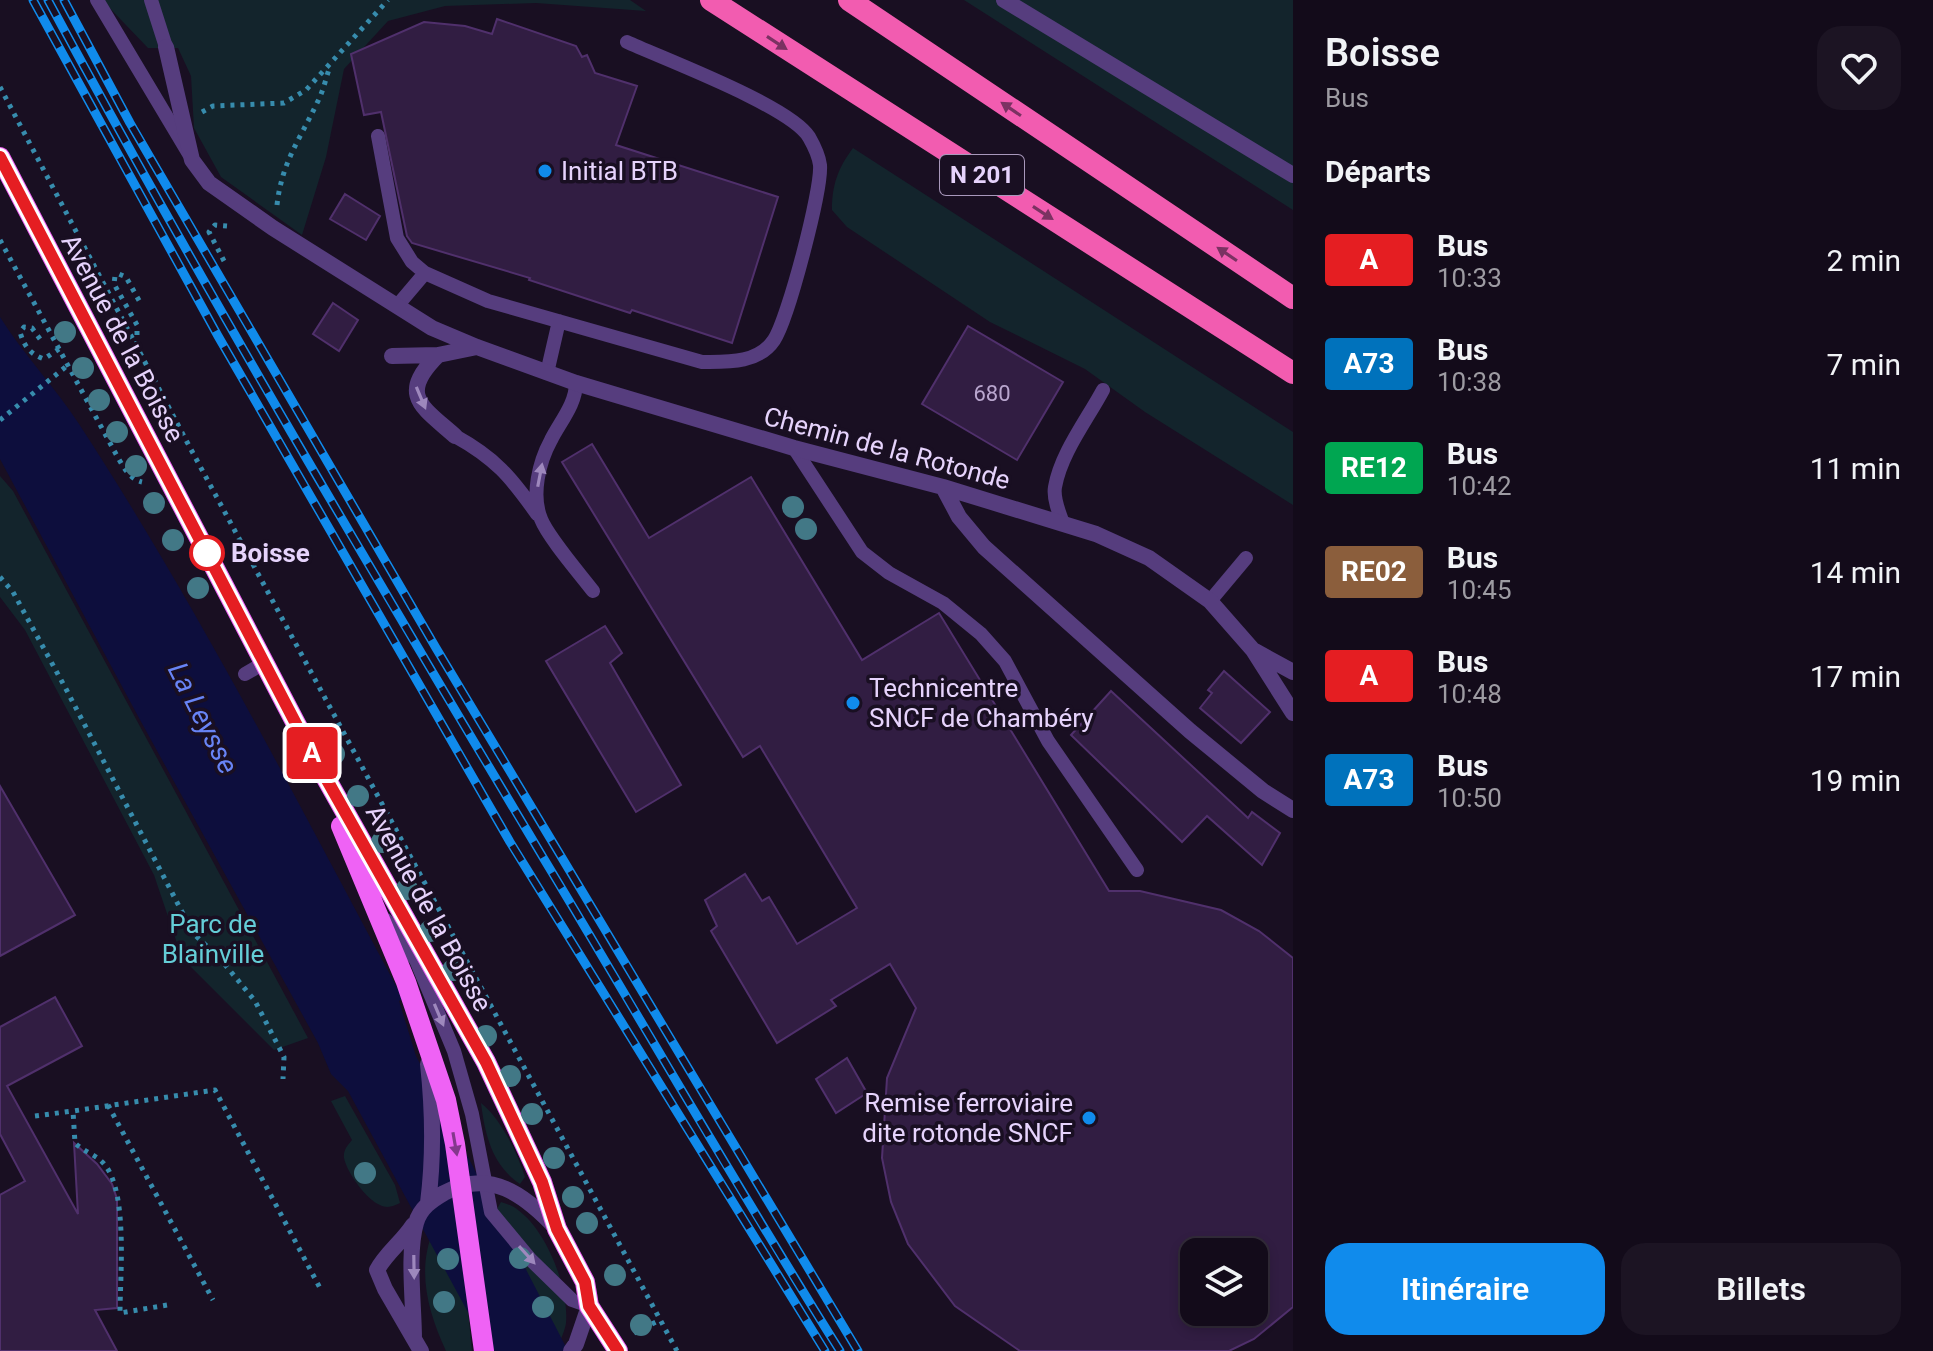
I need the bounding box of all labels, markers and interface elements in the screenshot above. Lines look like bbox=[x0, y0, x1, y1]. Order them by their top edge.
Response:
button: heart bbox=[1817, 26, 1901, 110]
text: Boisse bbox=[1325, 31, 1440, 75]
one-way arrow bbox=[766, 35, 787, 50]
text: Bus bbox=[1325, 83, 1369, 113]
one-way arrow bbox=[1000, 102, 1022, 116]
text: Départs bbox=[1325, 154, 1431, 189]
road number: N 201 bbox=[940, 155, 1024, 195]
place label: Initial BTB bbox=[561, 156, 678, 186]
marker: Initial BTB bbox=[536, 162, 554, 180]
one-way arrow bbox=[1032, 206, 1054, 220]
text: Bus bbox=[1437, 228, 1488, 263]
street label: Avenue de la Boisse bbox=[55, 229, 191, 447]
text: A bbox=[1360, 243, 1378, 276]
text: 2 min bbox=[1827, 243, 1901, 278]
one-way arrow bbox=[1216, 247, 1237, 262]
text: 10:33 bbox=[1437, 263, 1502, 293]
text: Bus bbox=[1437, 332, 1488, 367]
text: A73 bbox=[1344, 347, 1394, 380]
text: 7 min bbox=[1827, 347, 1901, 382]
text: 10:38 bbox=[1437, 367, 1502, 397]
house number: 680 bbox=[973, 381, 1011, 406]
one-way arrow bbox=[415, 386, 428, 410]
street label: Chemin de la Rotonde bbox=[761, 401, 1013, 495]
text: Bus bbox=[1447, 436, 1498, 471]
text: RE12 bbox=[1341, 451, 1407, 484]
text: 11 min bbox=[1810, 451, 1901, 486]
one-way arrow bbox=[534, 462, 547, 487]
text: 10:42 bbox=[1447, 471, 1512, 501]
marker: Boisse bbox=[190, 536, 224, 570]
place label: Boisse bbox=[231, 538, 310, 568]
text: Bus bbox=[1447, 540, 1498, 575]
text: RE02 bbox=[1341, 555, 1407, 588]
text: 14 min bbox=[1810, 555, 1901, 590]
text: 10:45 bbox=[1447, 575, 1512, 605]
text: Bus bbox=[1437, 644, 1488, 679]
water label: La Leysse bbox=[161, 657, 245, 779]
text: A bbox=[1360, 659, 1378, 692]
text: 17 min bbox=[1810, 659, 1901, 694]
place label: Technicentre SNCF de Chambéry bbox=[869, 673, 1094, 733]
text: 10:48 bbox=[1437, 679, 1502, 709]
marker: Technicentre SNCF de Chambéry bbox=[844, 694, 862, 712]
line badge: A bbox=[286, 727, 338, 779]
text: A bbox=[303, 736, 321, 769]
text: Bus bbox=[1437, 748, 1488, 783]
text: A73 bbox=[1344, 763, 1394, 796]
text: 19 min bbox=[1810, 763, 1901, 798]
text: 10:50 bbox=[1437, 783, 1502, 813]
street label: Avenue de la Boisse bbox=[360, 800, 498, 1016]
park label: Parc de Blainville bbox=[162, 909, 264, 969]
one-way arrow bbox=[433, 1003, 446, 1027]
place label: Remise ferroviaire dite rotonde SNCF bbox=[862, 1088, 1073, 1148]
marker: Remise ferroviaire dite rotonde SNCF bbox=[1080, 1109, 1098, 1127]
one-way arrow bbox=[449, 1132, 461, 1157]
map controls bbox=[1180, 1238, 1268, 1326]
button: layers bbox=[1180, 1238, 1268, 1326]
button: Itinéraire bbox=[1325, 1243, 1605, 1335]
button: Billets bbox=[1621, 1243, 1901, 1335]
one-way arrow bbox=[518, 1244, 535, 1264]
one-way arrow bbox=[407, 1255, 420, 1280]

